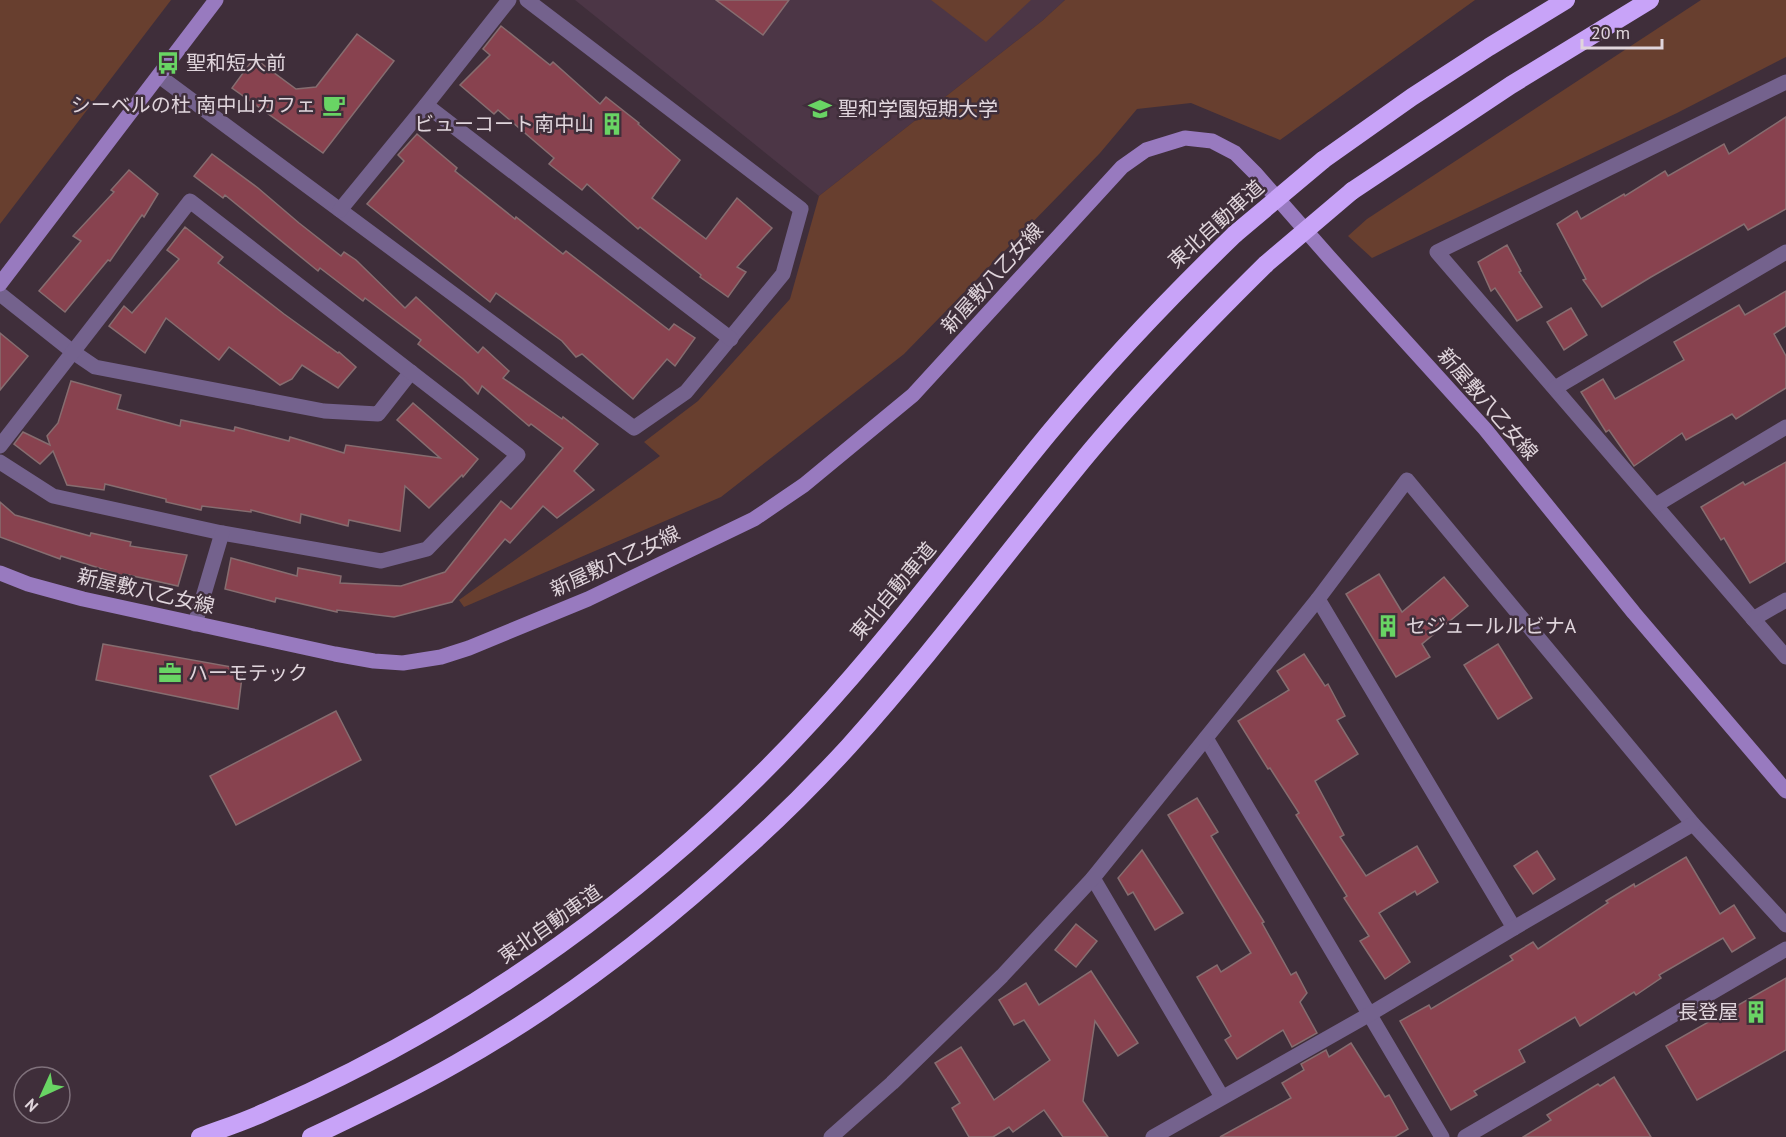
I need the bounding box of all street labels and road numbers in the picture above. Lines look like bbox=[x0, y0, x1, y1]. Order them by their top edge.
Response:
street label: 東北自動車道 bbox=[1163, 174, 1269, 274]
street label: 新屋敷八乙女線 bbox=[935, 217, 1049, 339]
street label: 新屋敷八乙女線 bbox=[1432, 343, 1544, 465]
street label: 新屋敷八乙女線 bbox=[546, 520, 684, 602]
street label: 東北自動車道 bbox=[844, 537, 942, 645]
street label: 新屋敷八乙女線 bbox=[75, 563, 217, 619]
street label: 東北自動車道 bbox=[493, 879, 607, 969]

